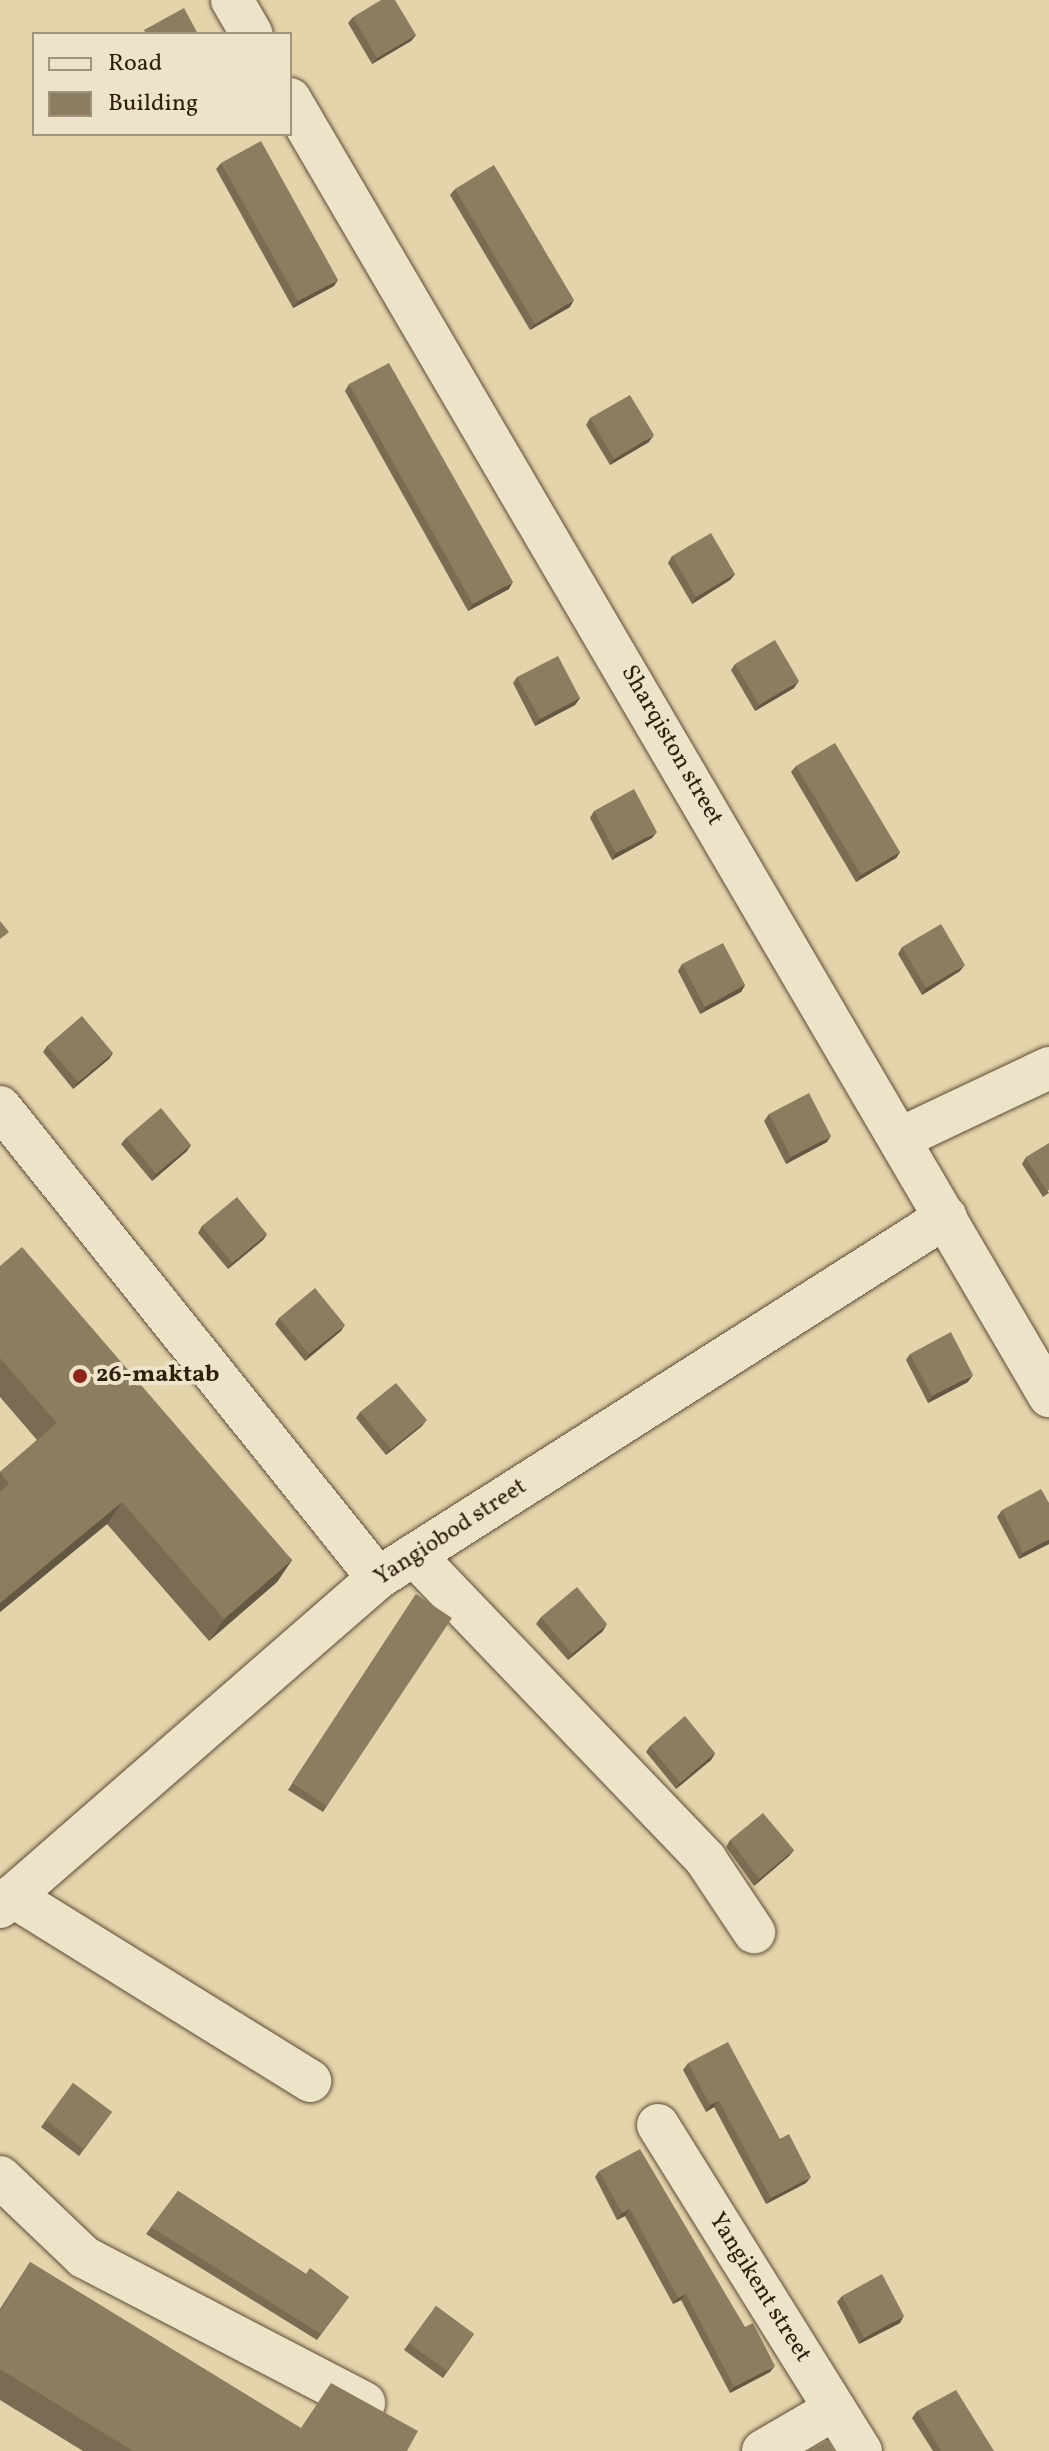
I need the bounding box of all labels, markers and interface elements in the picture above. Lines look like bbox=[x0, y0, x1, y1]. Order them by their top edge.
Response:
legend bbox=[32, 32, 292, 136]
text: Road bbox=[108, 47, 162, 81]
text: Building bbox=[108, 87, 198, 121]
street label: Sharqiston street bbox=[613, 661, 729, 831]
place label: 26-maktab bbox=[96, 1362, 219, 1390]
marker: 26-maktab bbox=[71, 1367, 89, 1385]
street label: Yangiobod street bbox=[369, 1473, 533, 1593]
street label: Yangikent street bbox=[702, 2208, 816, 2368]

